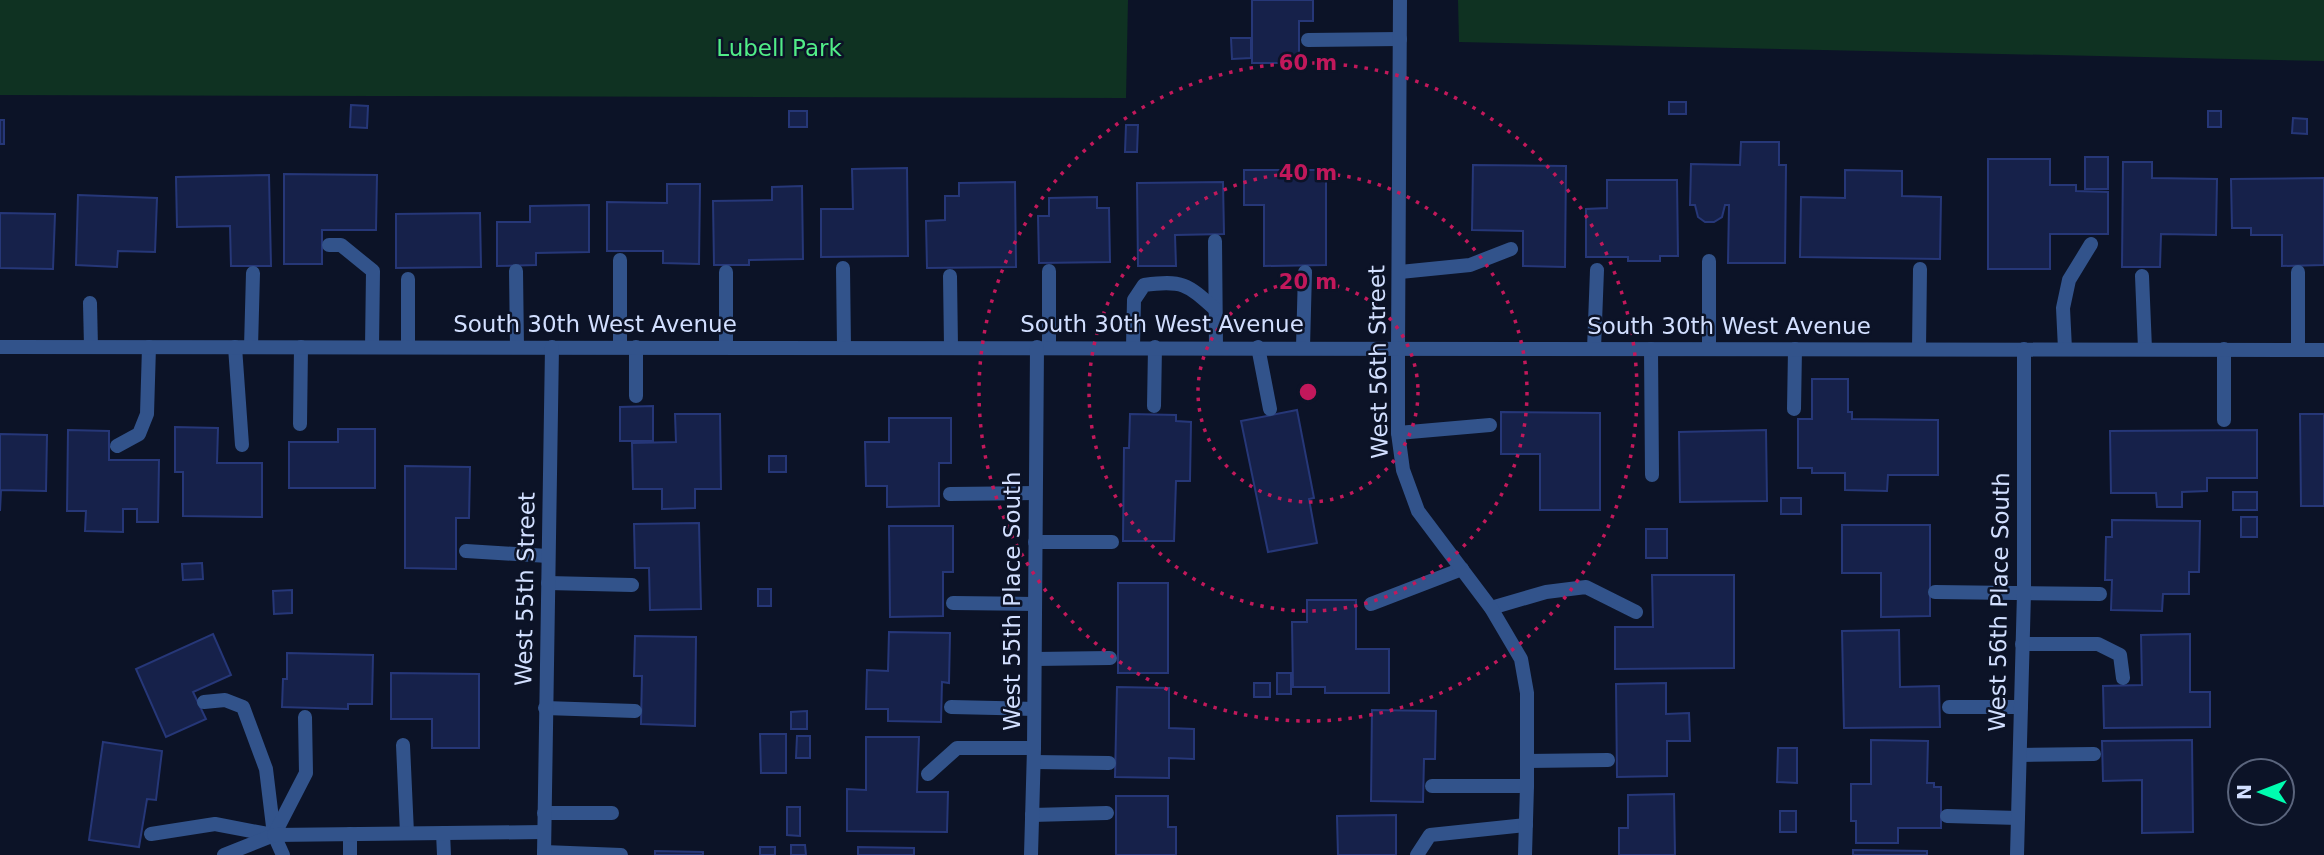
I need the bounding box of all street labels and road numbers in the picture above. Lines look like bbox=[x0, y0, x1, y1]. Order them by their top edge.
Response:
street label: West 56th Street bbox=[1363, 265, 1393, 459]
street label: South 30th West Avenue bbox=[453, 311, 737, 337]
street label: South 30th West Avenue bbox=[1020, 311, 1304, 337]
street label: South 30th West Avenue bbox=[1587, 313, 1871, 339]
street label: West 55th Place South bbox=[999, 471, 1025, 731]
street label: West 56th Place South bbox=[1984, 472, 2014, 732]
street label: West 55th Street bbox=[510, 492, 540, 686]

